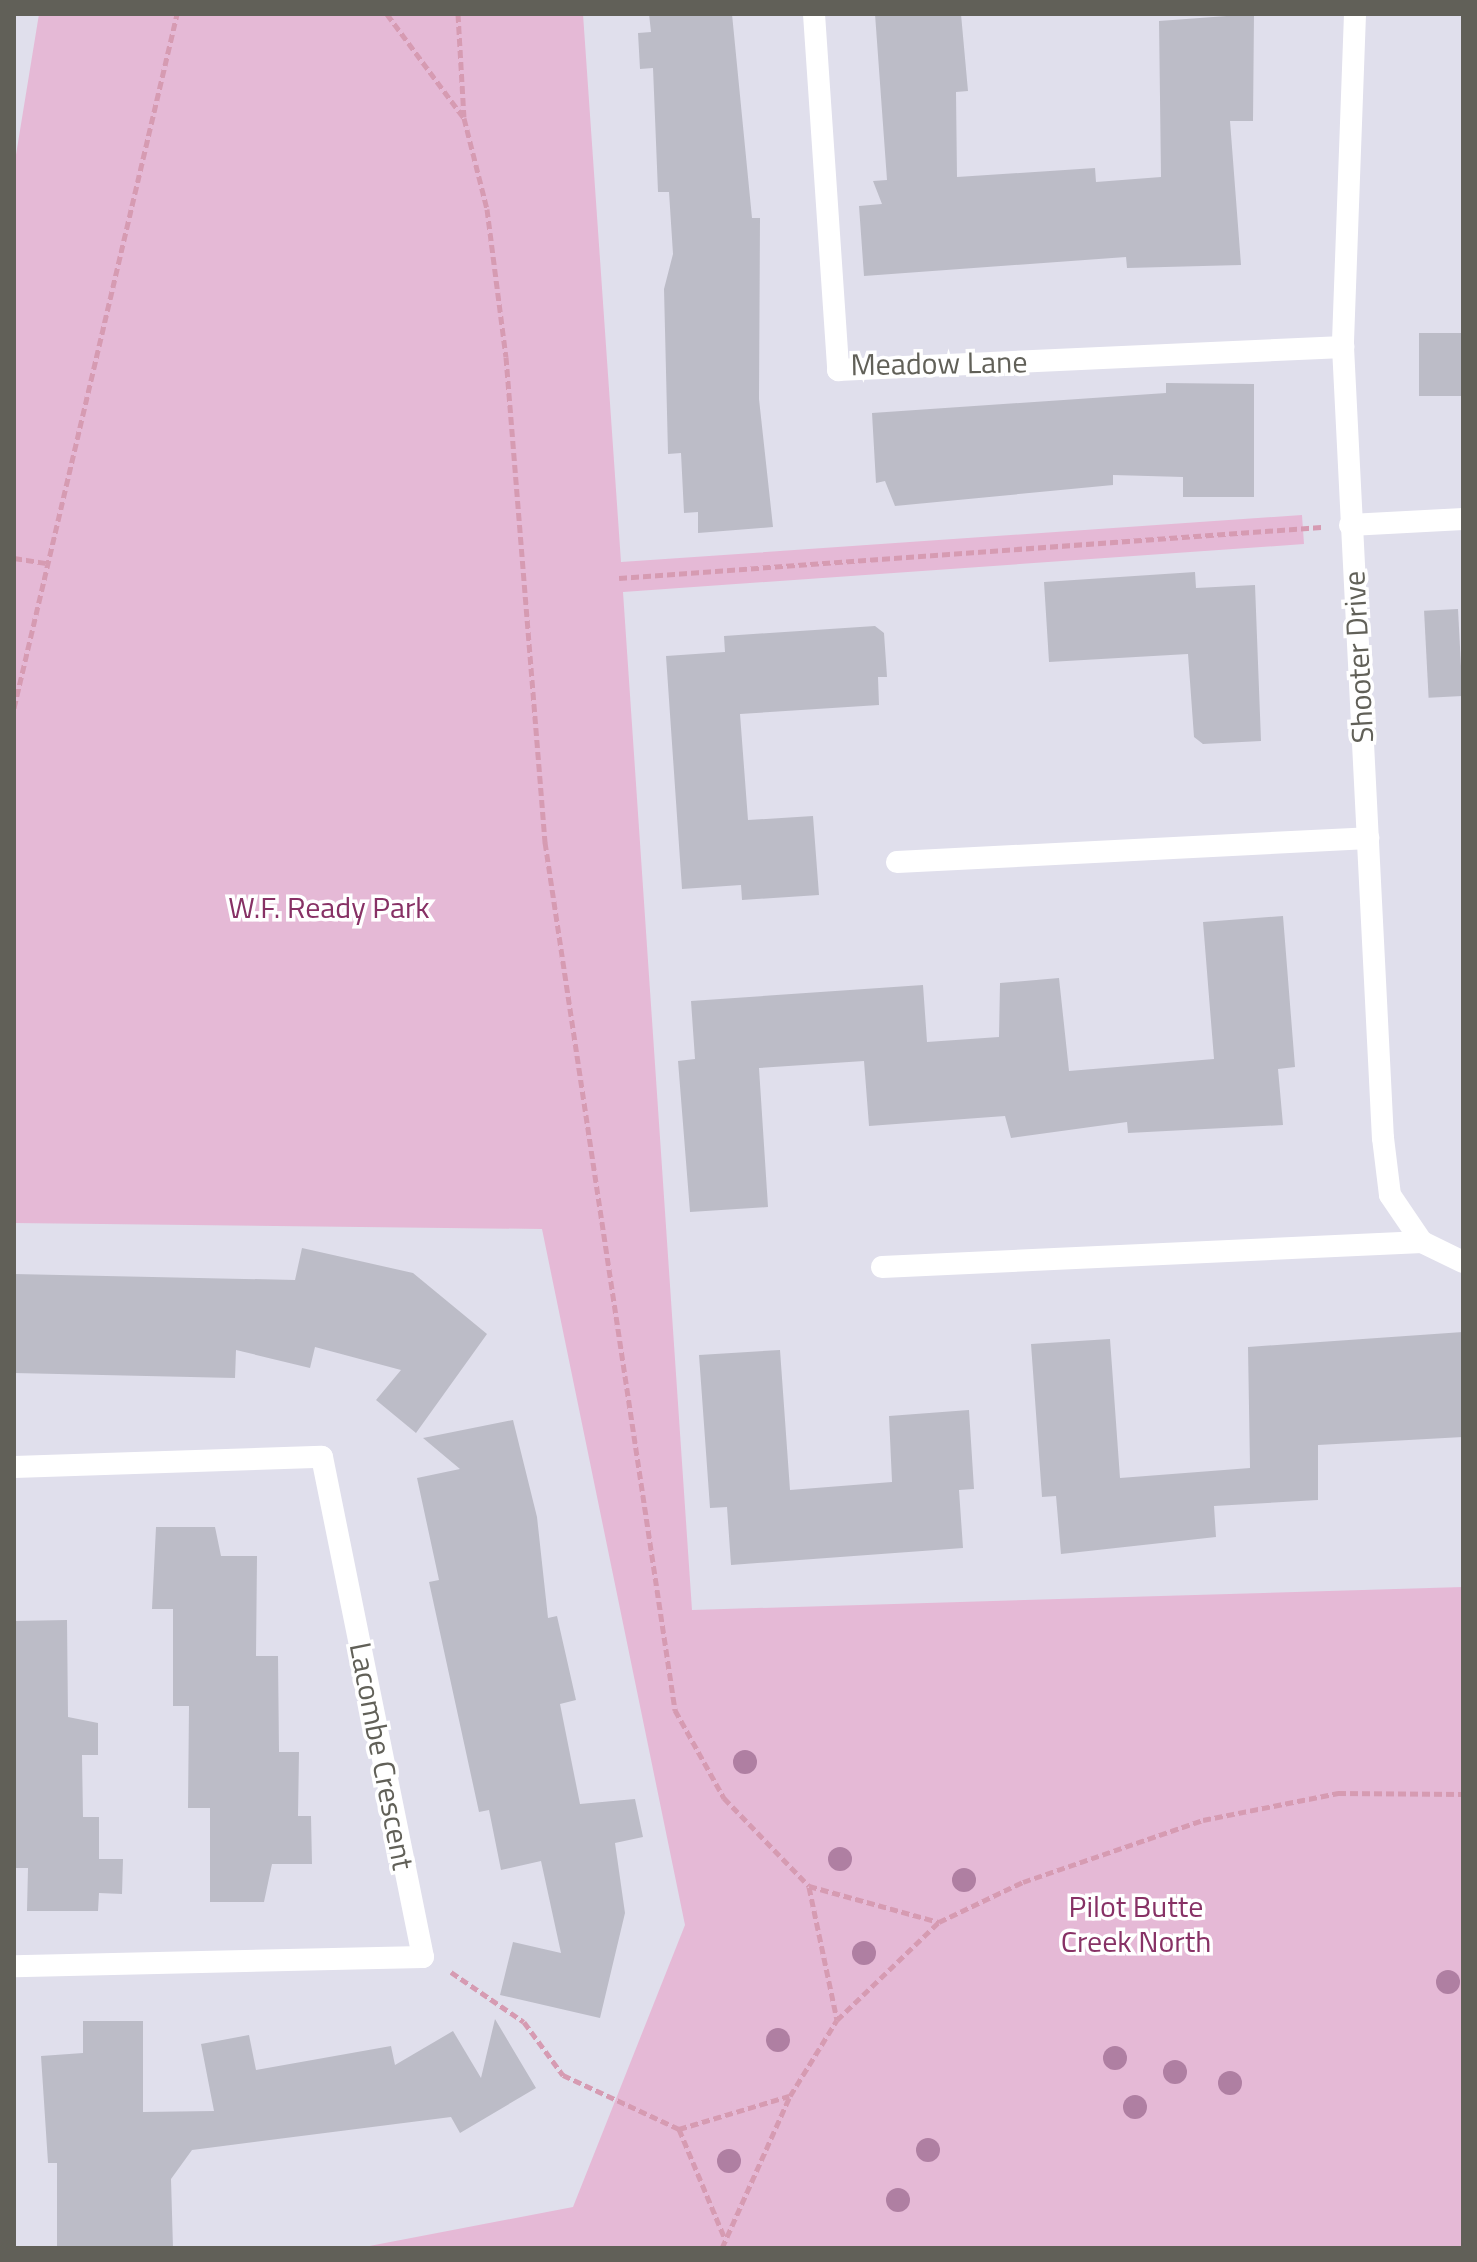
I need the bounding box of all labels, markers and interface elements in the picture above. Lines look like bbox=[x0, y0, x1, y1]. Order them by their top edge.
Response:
street label: Meadow Lane bbox=[850, 343, 1028, 383]
street label: Shooter Drive bbox=[1336, 570, 1380, 744]
park label: W.F. Ready Park bbox=[228, 889, 430, 925]
street label: Lacombe Crescent bbox=[342, 1639, 422, 1873]
park label: Pilot Butte Creek North bbox=[1061, 1888, 1211, 1958]

